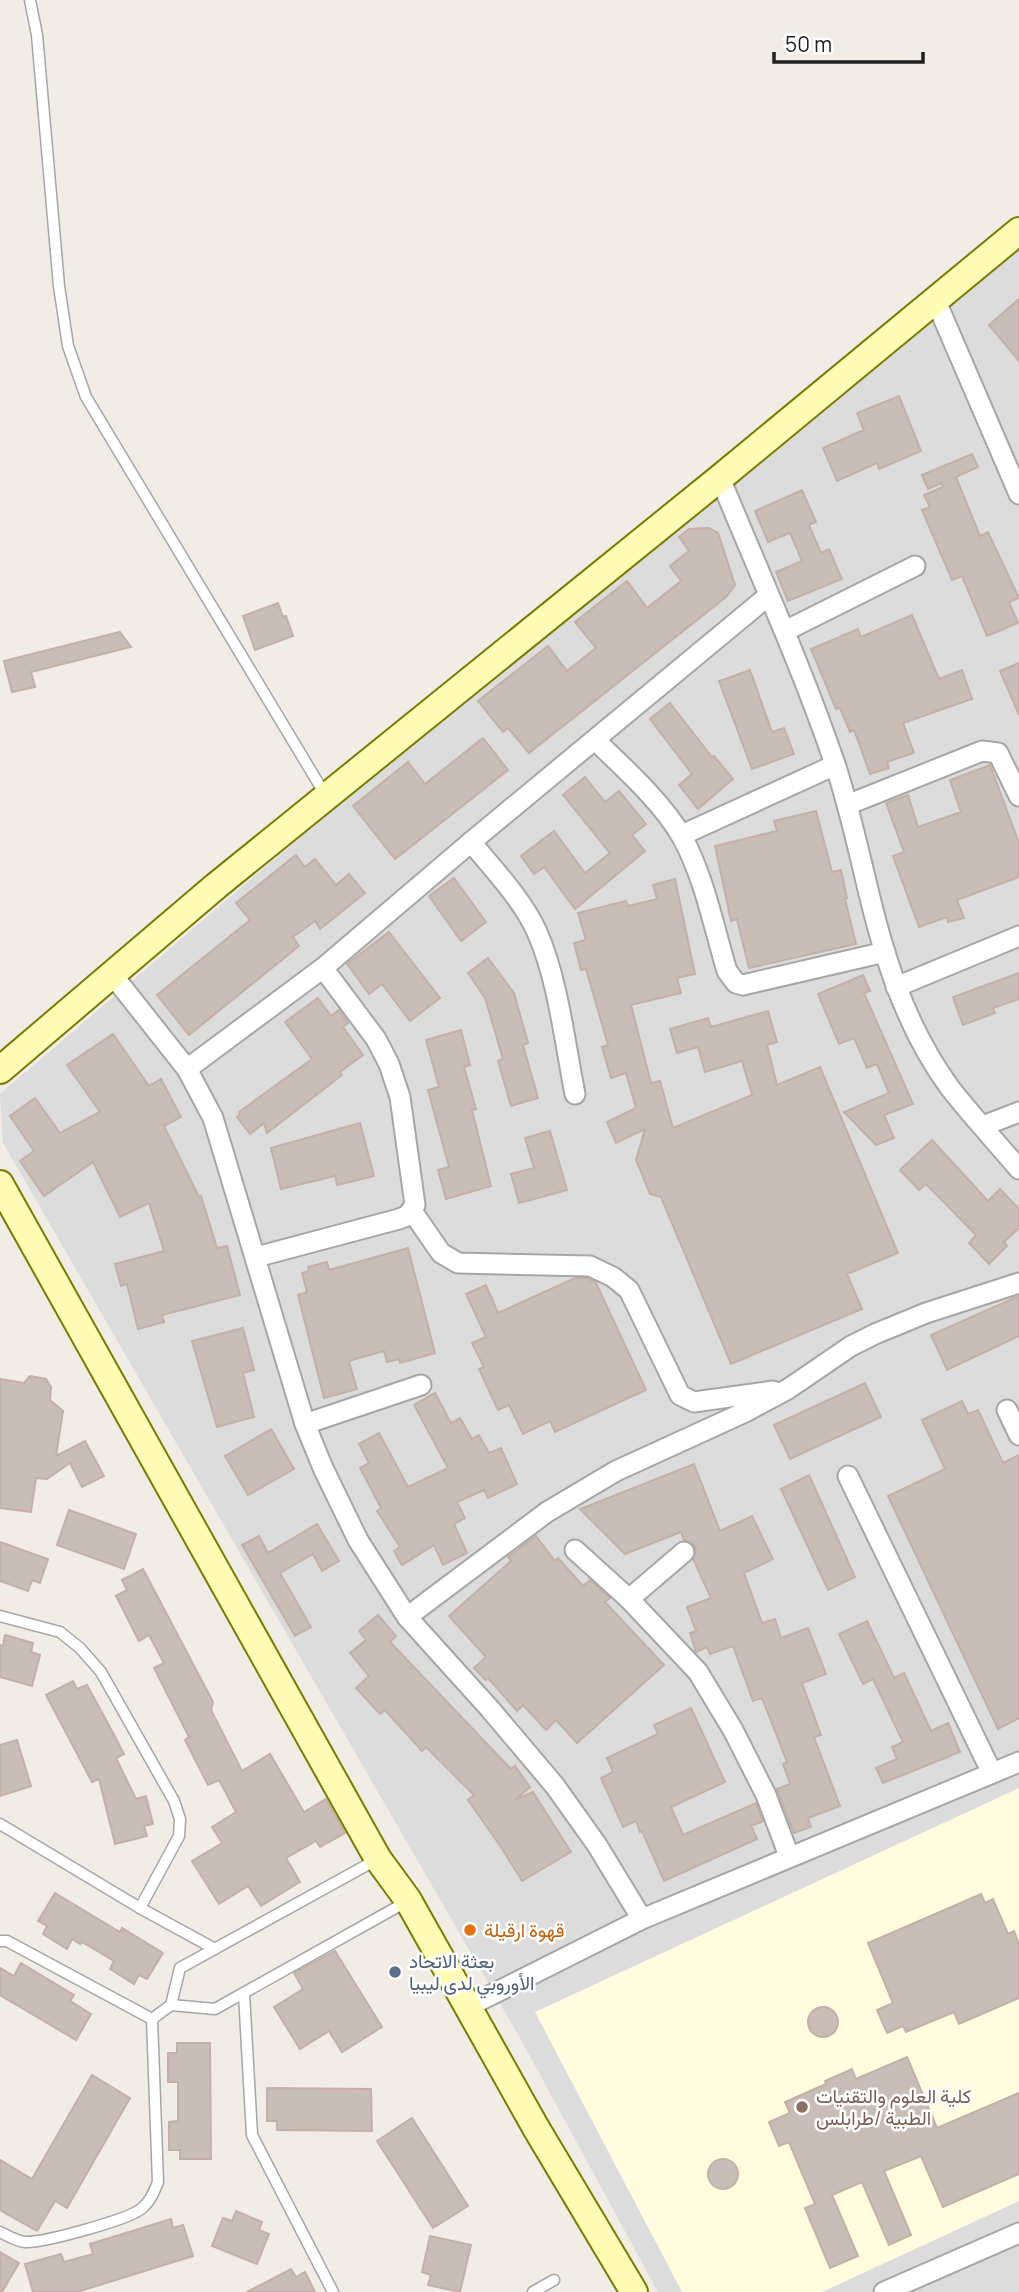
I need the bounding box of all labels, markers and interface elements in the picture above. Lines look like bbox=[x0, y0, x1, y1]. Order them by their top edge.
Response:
scale bar bbox=[774, 21, 923, 65]
text: 50 m bbox=[785, 30, 832, 58]
place label: قهوة ارقيلة bbox=[484, 1917, 564, 1943]
marker: قهوة ارقيلة bbox=[462, 1922, 478, 1938]
place label: بعثة الاتحاد الأوروبي لدى ليبيا bbox=[409, 1948, 534, 1999]
marker: بعثة الاتحاد الأوروبي لدى ليبيا bbox=[387, 1964, 403, 1980]
place label: كلية العلوم والتقنيات الطبية /طرابلس bbox=[816, 2083, 971, 2131]
marker: كلية العلوم والتقنيات الطبية /طرابلس bbox=[794, 2099, 810, 2115]

